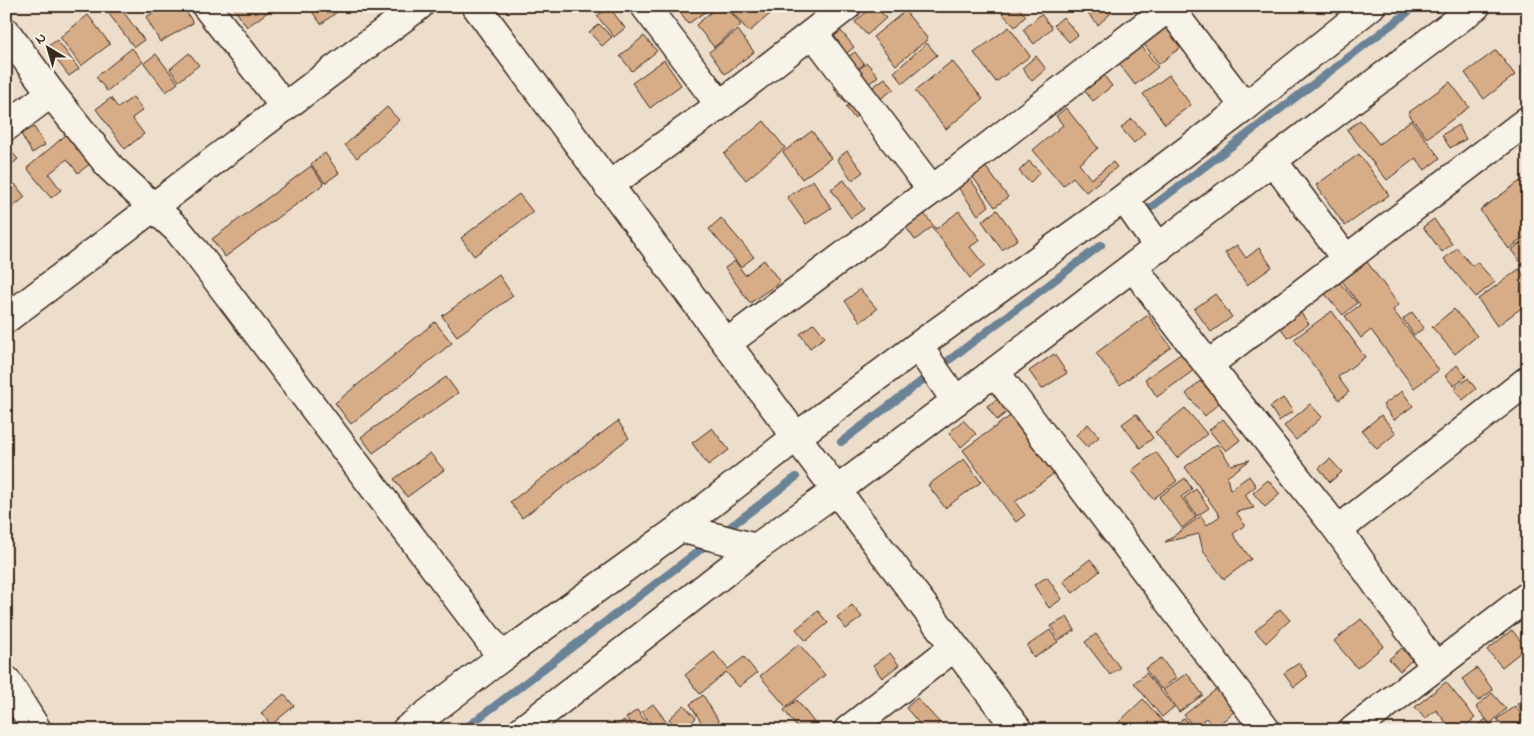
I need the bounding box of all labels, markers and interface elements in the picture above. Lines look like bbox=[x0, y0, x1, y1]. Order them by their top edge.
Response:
north arrow bbox=[22, 22, 72, 72]
text: N bbox=[31, 28, 51, 50]

